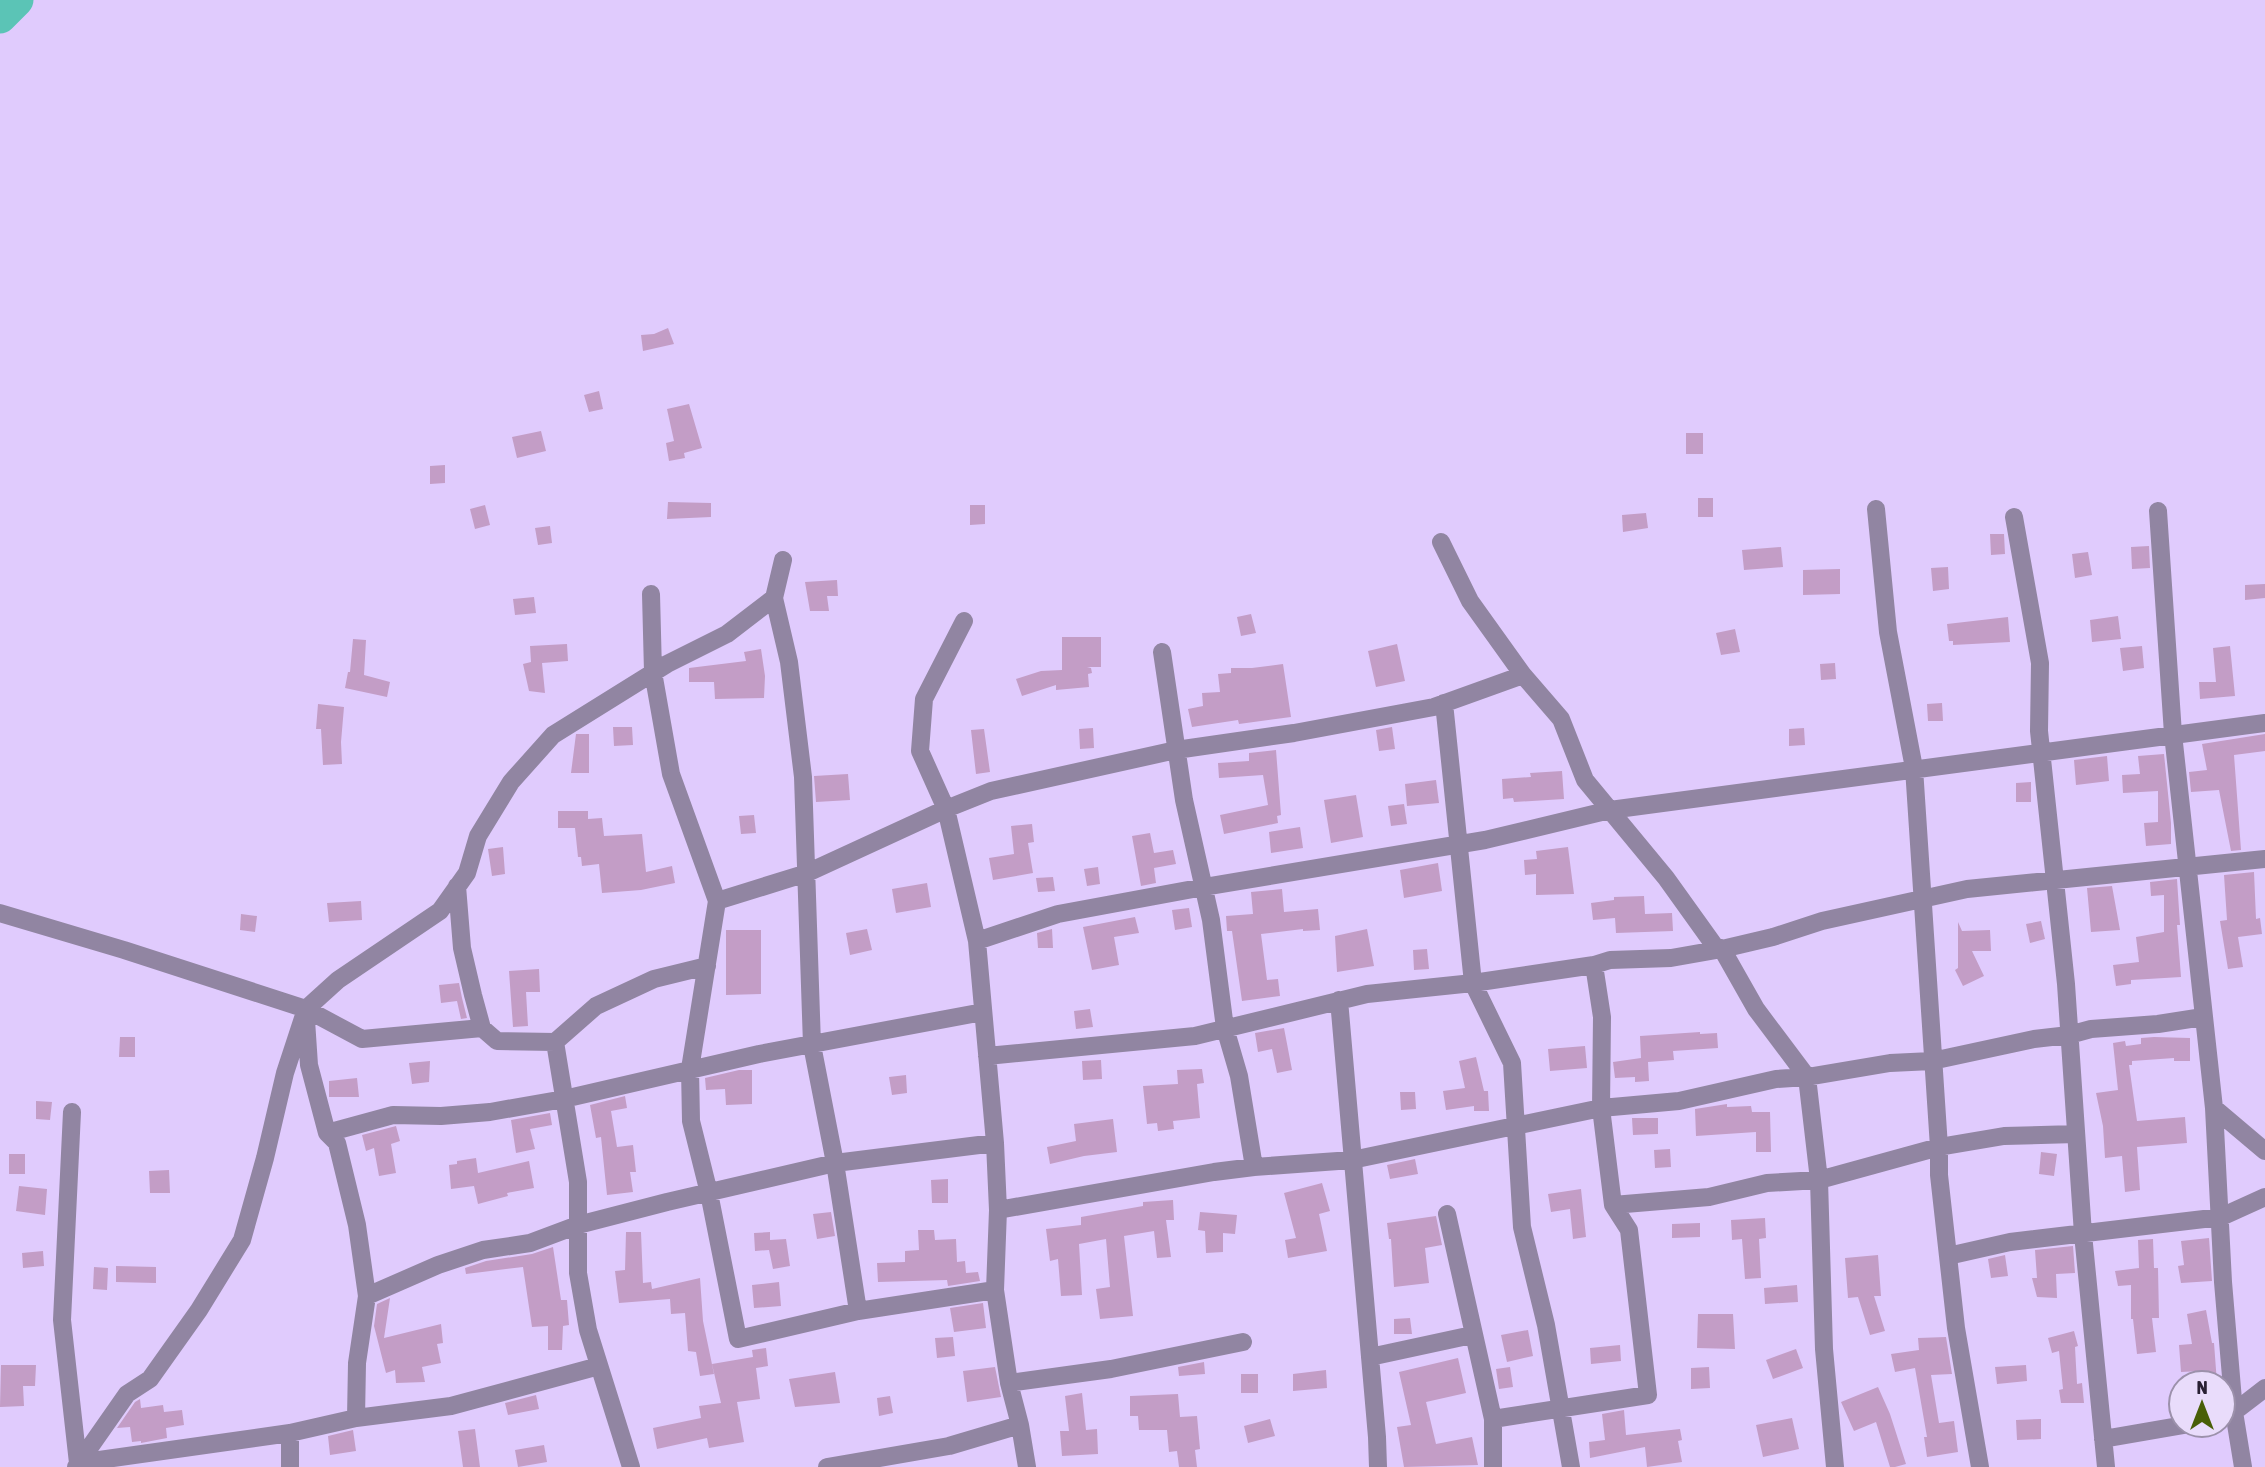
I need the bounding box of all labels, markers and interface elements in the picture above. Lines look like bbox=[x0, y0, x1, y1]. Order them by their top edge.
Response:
north arrow bbox=[2167, 1369, 2237, 1439]
text: N bbox=[2196, 1376, 2208, 1398]

